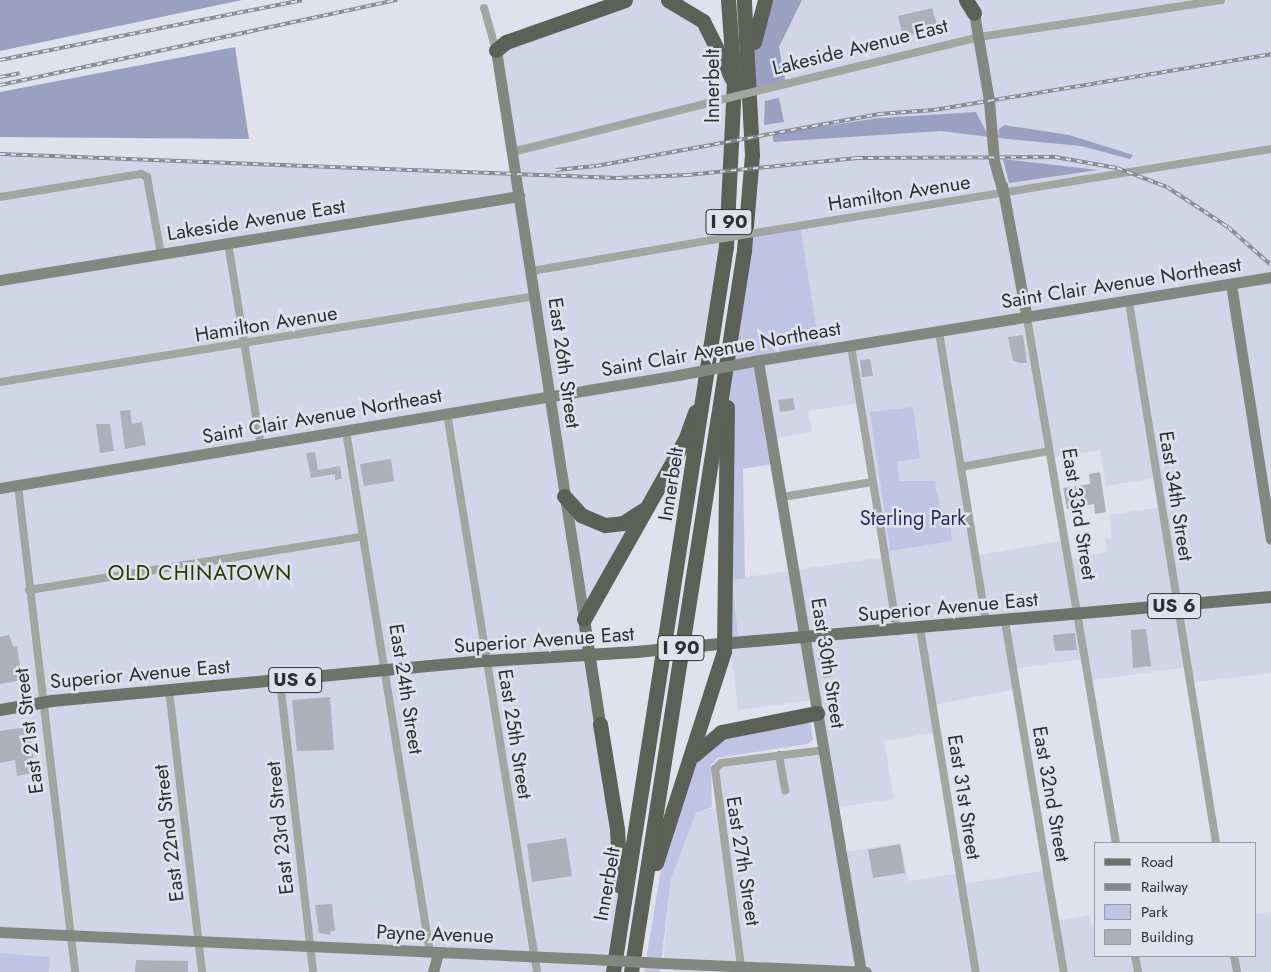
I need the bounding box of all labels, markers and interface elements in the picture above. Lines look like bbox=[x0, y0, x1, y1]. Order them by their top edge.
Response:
street label: Lakeside Avenue East bbox=[770, 14, 950, 80]
street label: Innerbelt bbox=[700, 49, 724, 123]
street label: Hamilton Avenue bbox=[826, 170, 972, 216]
street label: Lakeside Avenue East bbox=[165, 194, 347, 246]
road number: I 90 bbox=[705, 206, 753, 238]
street label: Saint Clair Avenue Northeast bbox=[999, 252, 1243, 314]
street label: East 26th Street bbox=[543, 296, 585, 430]
street label: Hamilton Avenue bbox=[193, 301, 339, 347]
street label: Saint Clair Avenue Northeast bbox=[599, 316, 843, 382]
street label: Saint Clair Avenue Northeast bbox=[200, 383, 444, 449]
street label: East 34th Street bbox=[1154, 429, 1198, 563]
street label: Innerbelt bbox=[653, 445, 689, 523]
street label: East 33rd Street bbox=[1057, 446, 1101, 582]
park label: Sterling Park bbox=[860, 506, 966, 530]
district label: OLD CHINATOWN bbox=[106, 560, 294, 586]
street label: Superior Avenue East bbox=[857, 587, 1039, 627]
road number: US 6 bbox=[1146, 590, 1202, 622]
street label: East 30th Street bbox=[806, 596, 850, 730]
street label: East 24th Street bbox=[384, 622, 428, 756]
street label: Superior Avenue East bbox=[453, 622, 635, 658]
road number: I 90 bbox=[657, 632, 705, 664]
street label: Superior Avenue East bbox=[49, 654, 231, 694]
road number: US 6 bbox=[268, 664, 322, 696]
street label: East 21st Street bbox=[9, 667, 49, 795]
street label: East 25th Street bbox=[493, 667, 537, 801]
street label: East 32nd Street bbox=[1027, 724, 1075, 864]
street label: East 31st Street bbox=[942, 733, 986, 861]
street label: East 23rd Street bbox=[261, 760, 299, 896]
street label: East 22nd Street bbox=[149, 763, 189, 903]
street label: East 27th Street bbox=[721, 795, 765, 927]
legend bbox=[1094, 842, 1256, 957]
street label: Innerbelt bbox=[589, 845, 625, 923]
text: Road bbox=[1141, 851, 1173, 873]
text: Railway bbox=[1141, 876, 1188, 898]
text: Park bbox=[1141, 901, 1168, 923]
street label: Payne Avenue bbox=[376, 920, 494, 948]
text: Building bbox=[1141, 926, 1193, 948]

